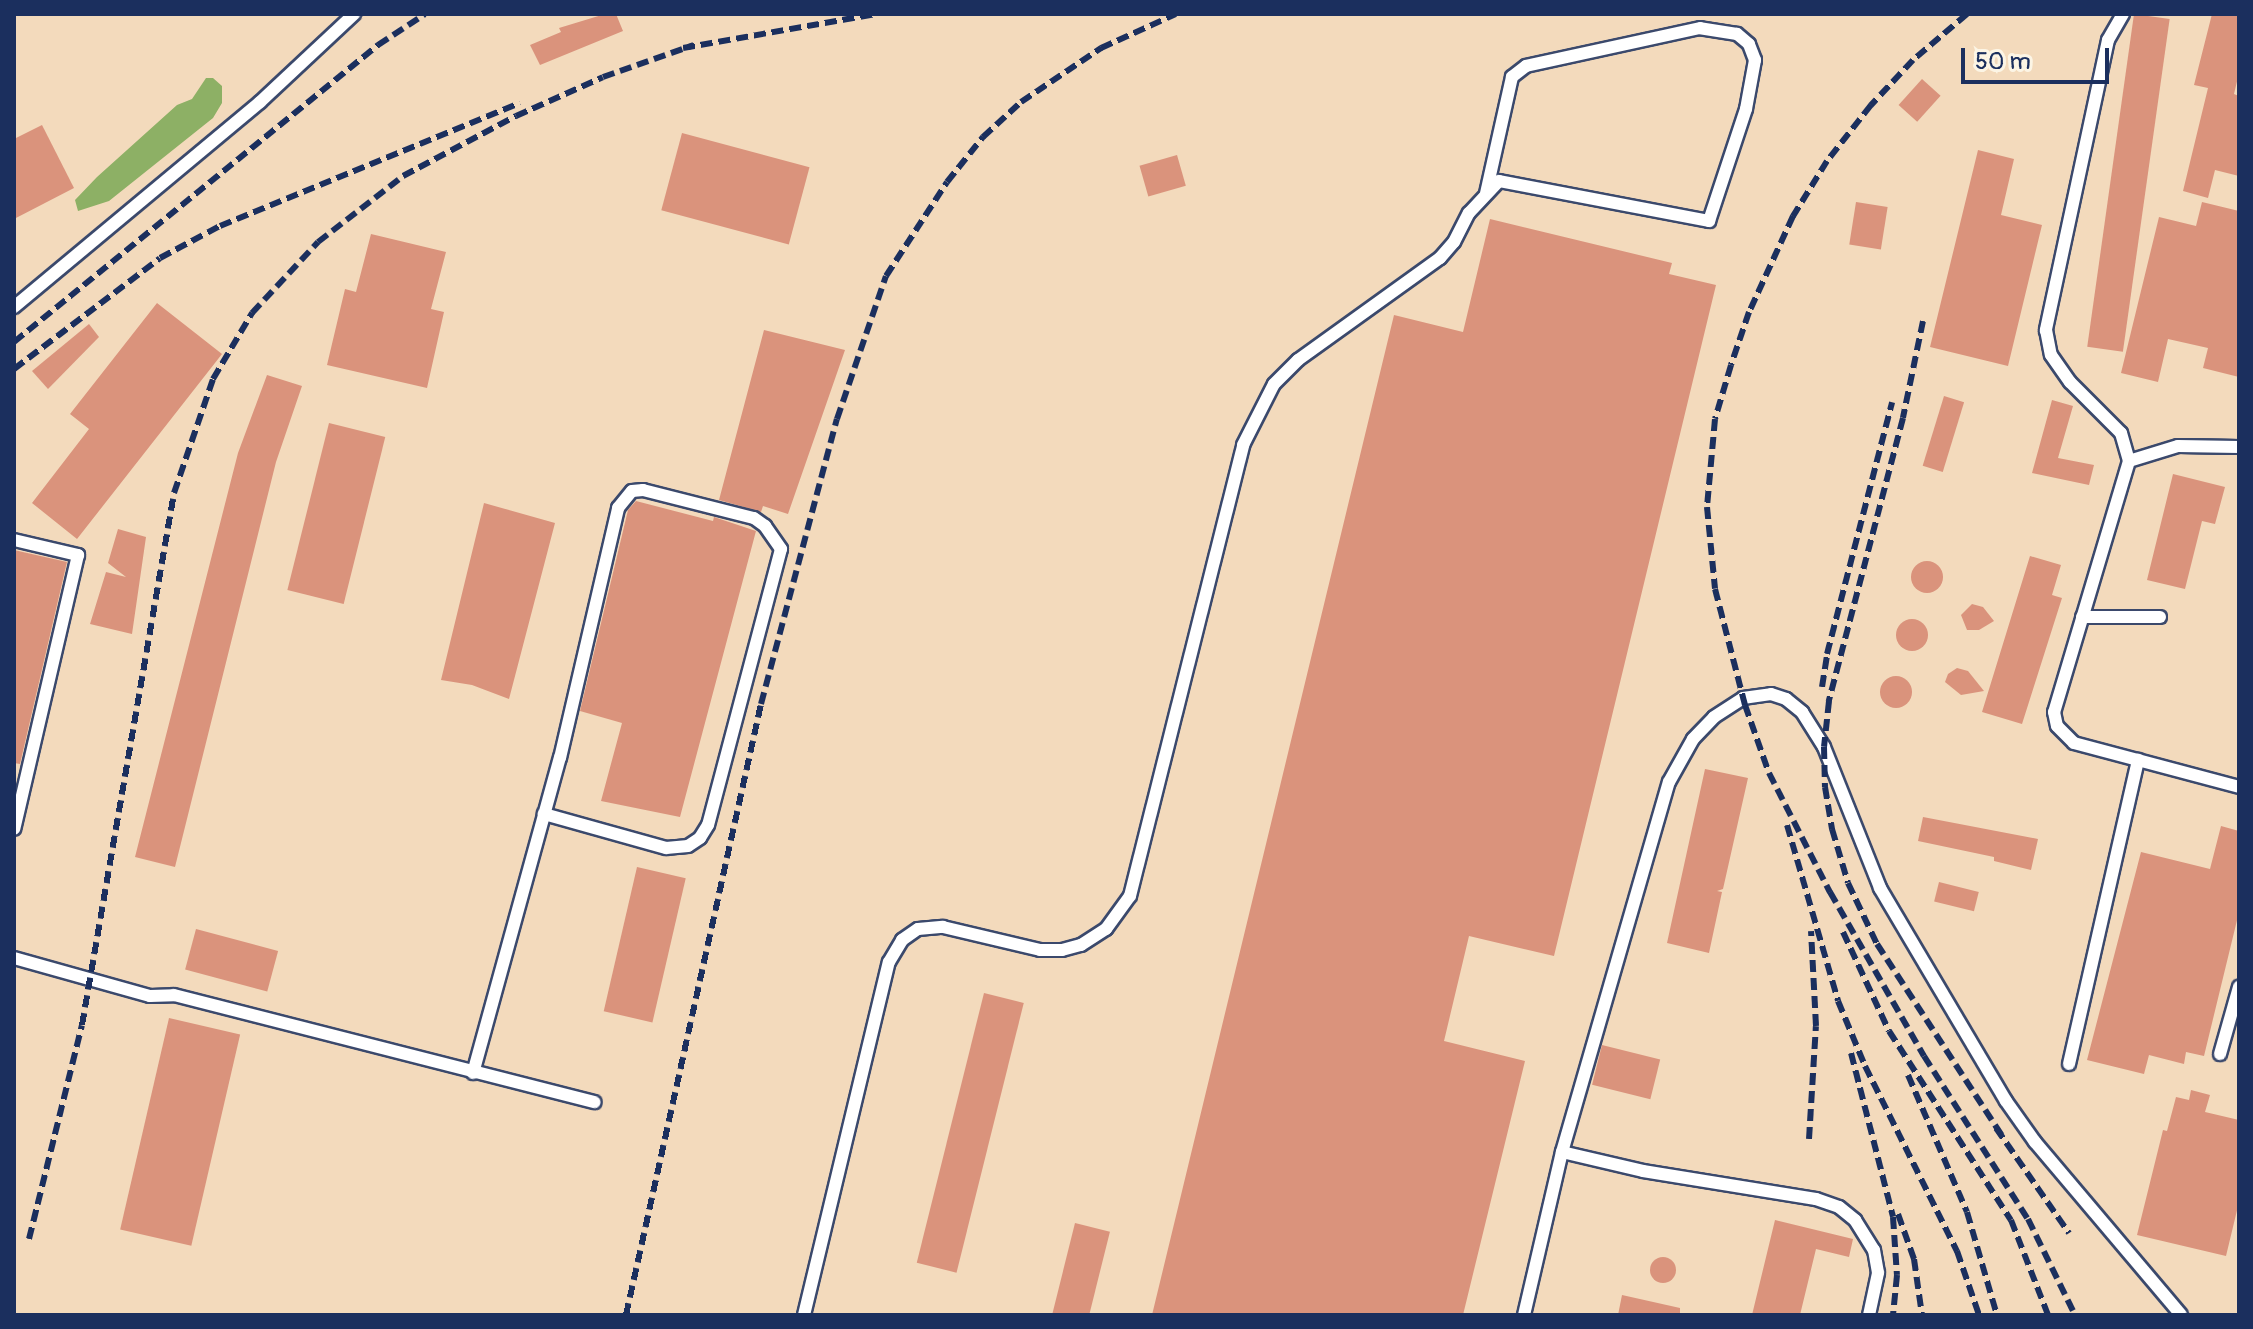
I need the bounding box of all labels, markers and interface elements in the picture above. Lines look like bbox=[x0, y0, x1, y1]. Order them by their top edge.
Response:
scale bar bbox=[1965, 32, 2113, 82]
text: 50 m bbox=[1975, 47, 2031, 76]

